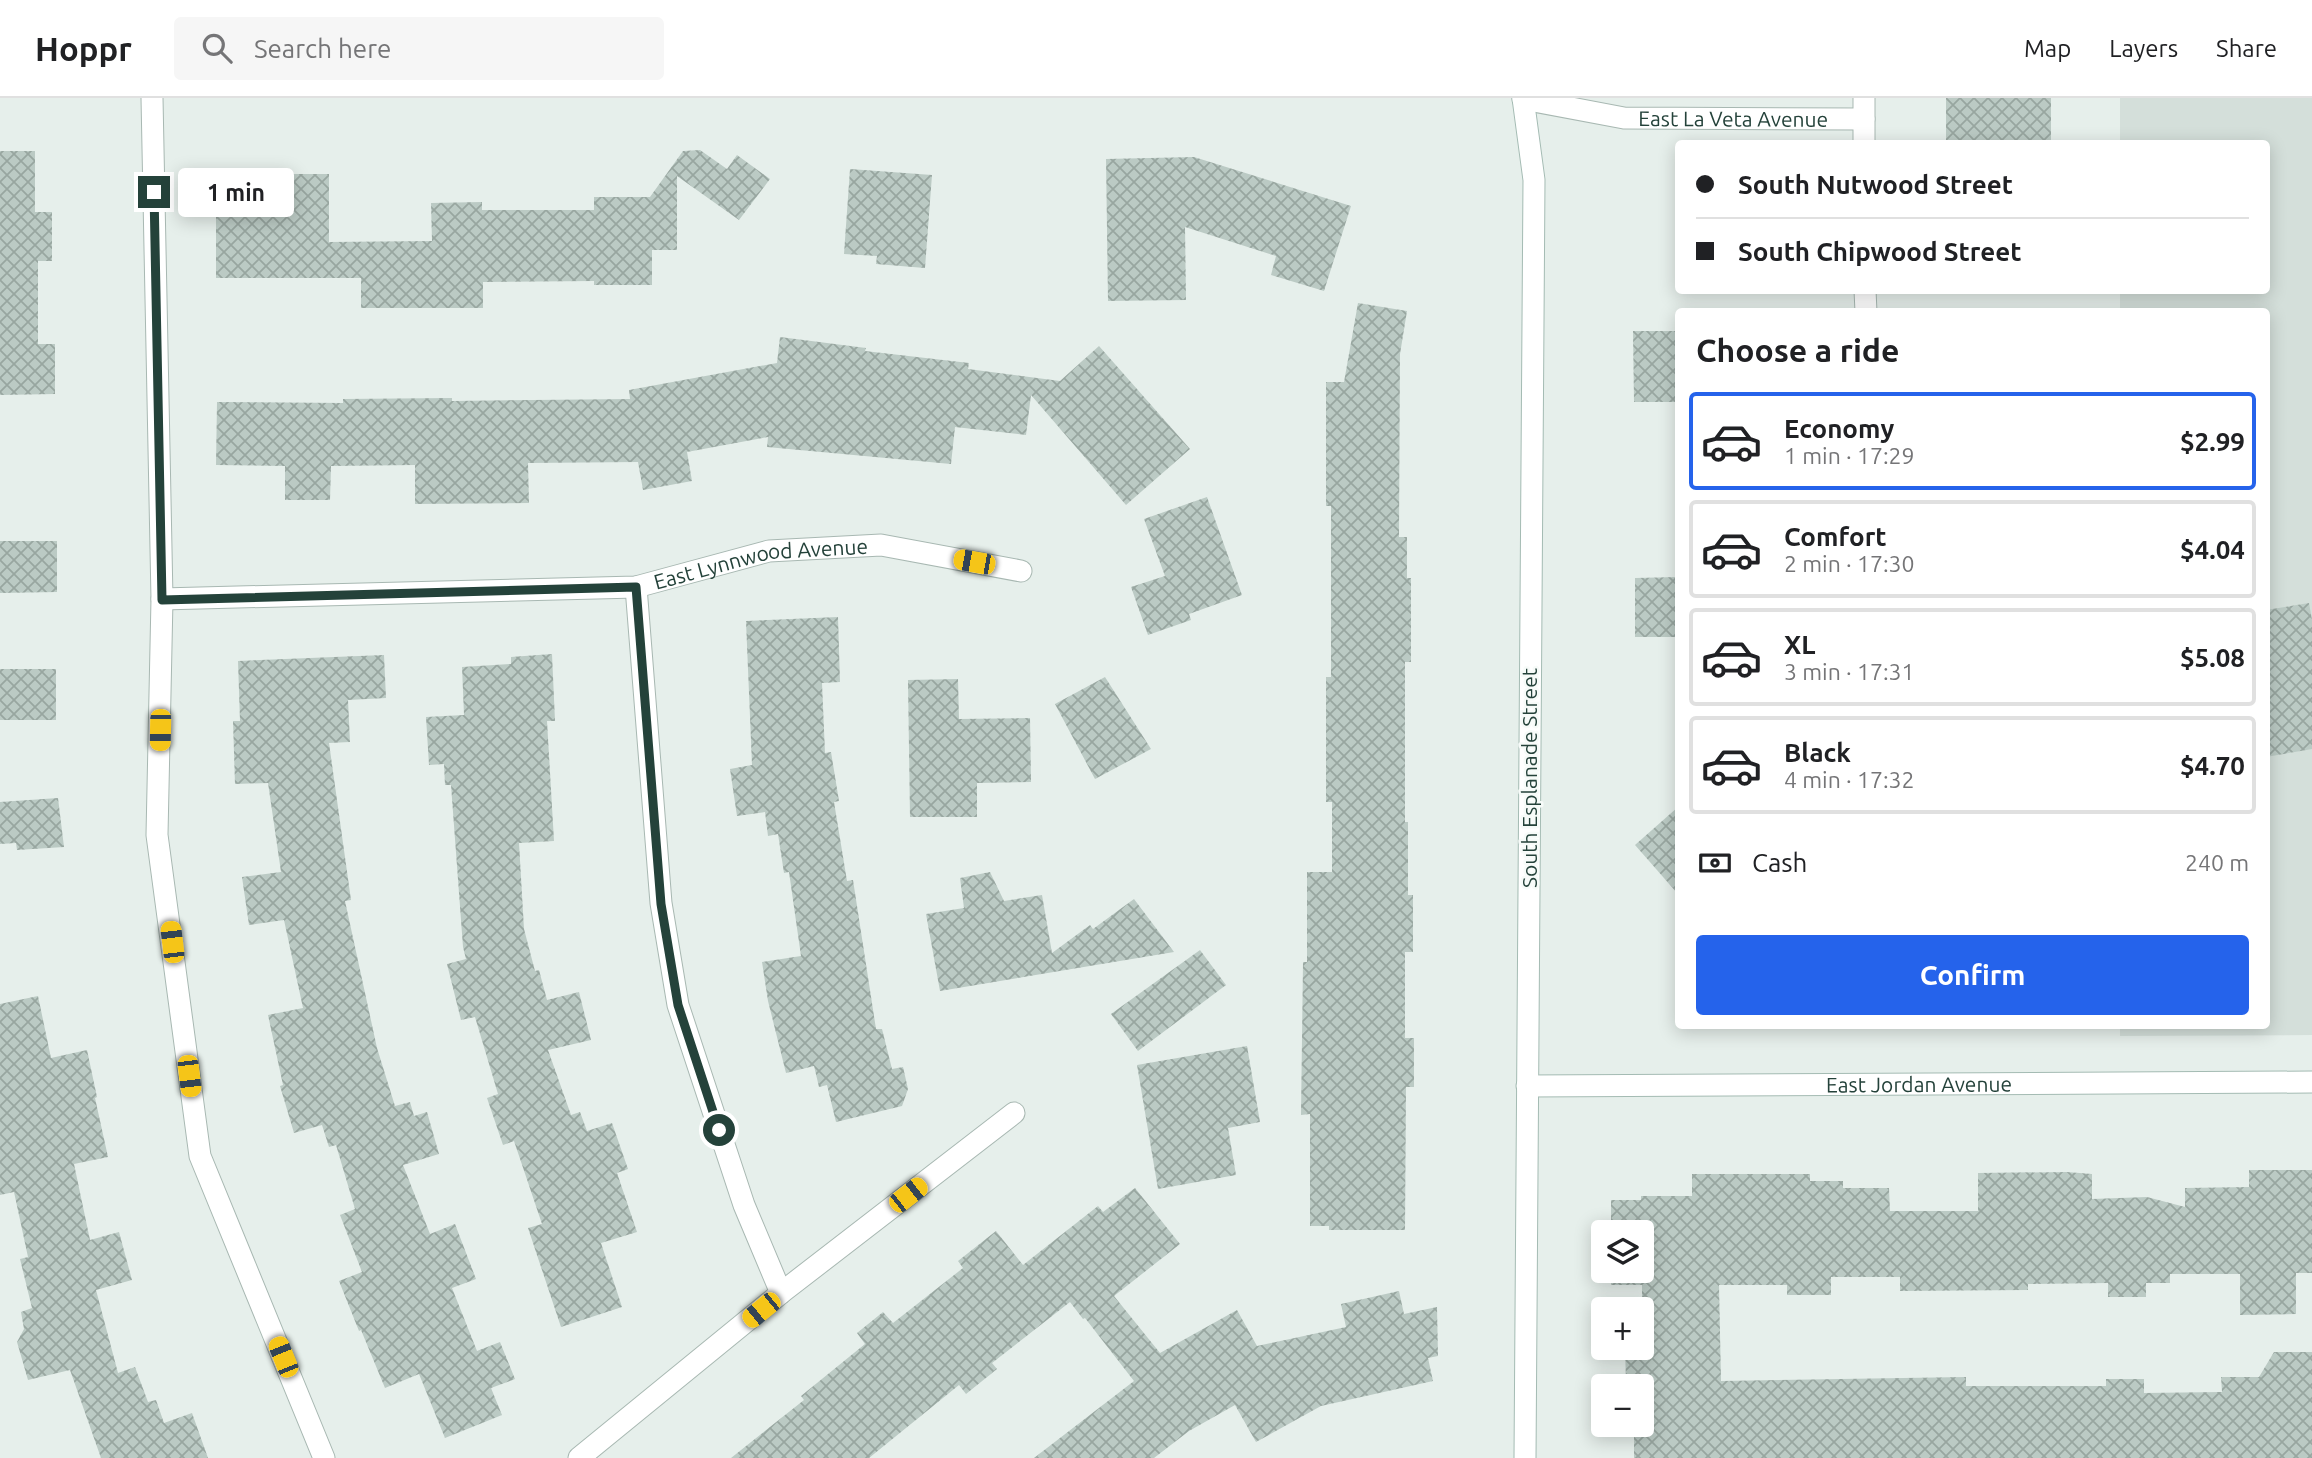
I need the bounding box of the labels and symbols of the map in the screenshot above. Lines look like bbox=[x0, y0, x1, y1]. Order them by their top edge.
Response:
street label: East La Veta Avenue bbox=[1638, 106, 1828, 131]
callout: 1 min bbox=[178, 168, 294, 217]
route end bbox=[138, 176, 170, 208]
street label: East Lynnwood Avenue bbox=[651, 534, 869, 594]
car bbox=[952, 548, 997, 576]
street label: South Esplanade Street bbox=[1517, 668, 1541, 888]
car bbox=[150, 709, 171, 751]
car bbox=[160, 920, 185, 964]
car bbox=[177, 1054, 202, 1098]
street label: East Jordan Avenue bbox=[1826, 1072, 2012, 1096]
route start bbox=[703, 1114, 735, 1146]
car bbox=[885, 1174, 932, 1216]
car bbox=[739, 1289, 784, 1331]
car bbox=[266, 1334, 301, 1380]

